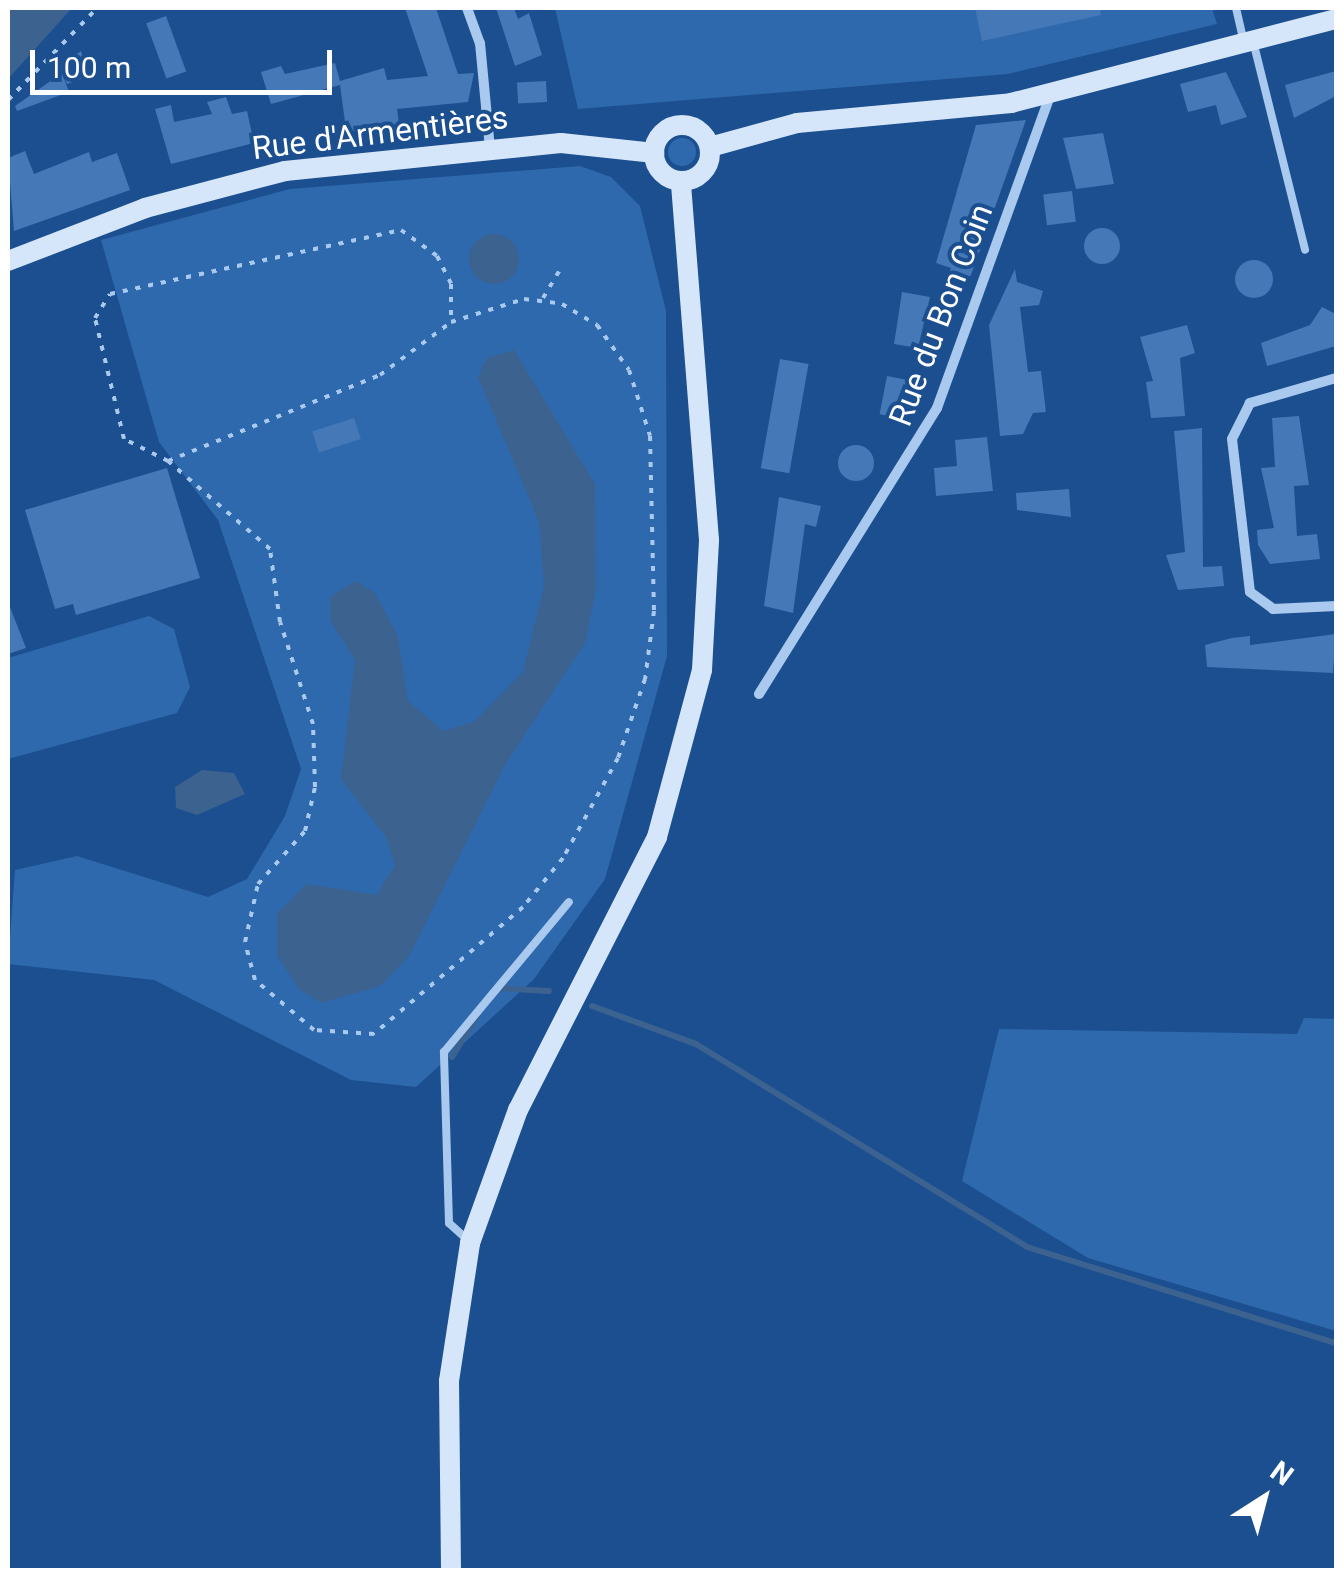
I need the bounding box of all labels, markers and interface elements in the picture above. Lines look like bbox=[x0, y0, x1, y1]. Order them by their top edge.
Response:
scale bar bbox=[35, 30, 338, 92]
text: 100 m bbox=[47, 50, 131, 85]
street label: Rue d'Armentières bbox=[250, 98, 510, 168]
street label: Rue du Bon Coin bbox=[881, 199, 1001, 431]
north arrow bbox=[1214, 1448, 1314, 1548]
text: N bbox=[1264, 1454, 1300, 1492]

